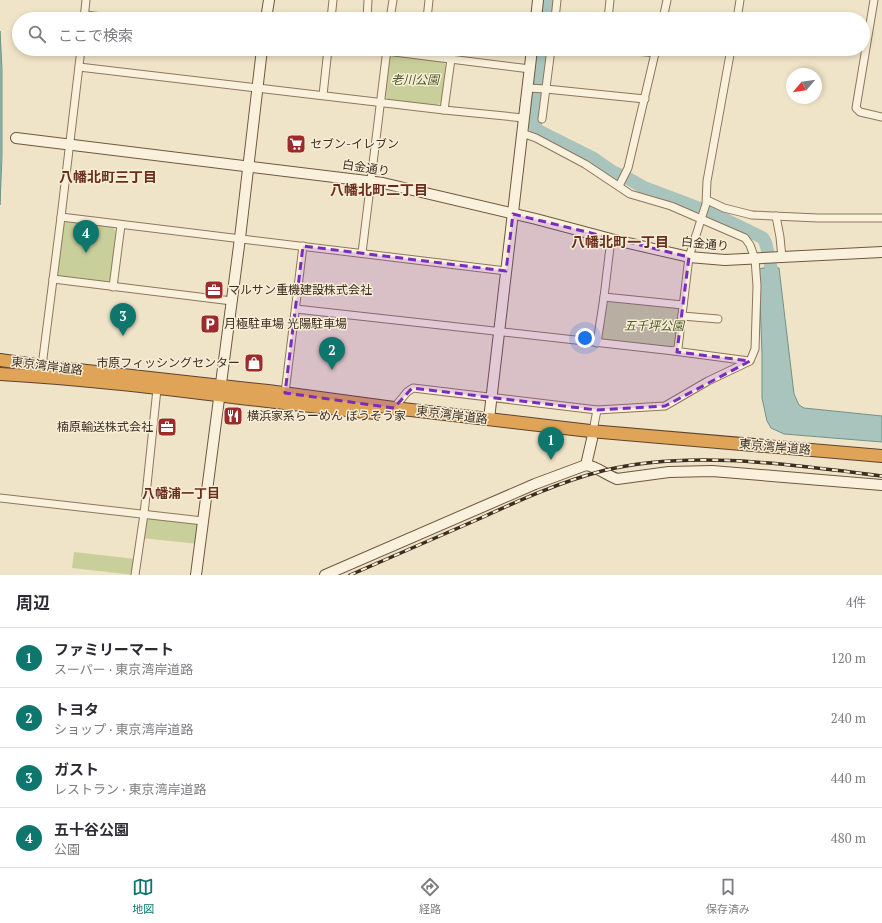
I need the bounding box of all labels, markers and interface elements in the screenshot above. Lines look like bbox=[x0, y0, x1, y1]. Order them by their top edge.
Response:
search box bbox=[12, 12, 870, 56]
icon: search bbox=[26, 23, 48, 45]
text: ここで検索 bbox=[58, 25, 133, 45]
north arrow bbox=[786, 68, 822, 104]
park label: 老川公園 bbox=[391, 72, 441, 87]
supermarket icon: セブン-イレブン bbox=[285, 133, 307, 155]
place label: セブン-イレブン bbox=[310, 136, 399, 151]
street label: 白金通り bbox=[341, 156, 391, 179]
district label: 八幡北町三丁目 bbox=[59, 167, 157, 186]
district label: 八幡北町二丁目 bbox=[330, 180, 428, 199]
pin: 4 bbox=[73, 220, 99, 253]
district label: 八幡北町一丁目 bbox=[571, 232, 669, 251]
street label: 白金通り bbox=[680, 234, 730, 253]
office icon: マルサン重機建設株式会社 bbox=[203, 279, 225, 301]
place label: マルサン重機建設株式会社 bbox=[228, 282, 372, 297]
pin: 3 bbox=[110, 303, 136, 336]
parking icon: 月極駐車場 光陽駐車場 bbox=[199, 313, 221, 335]
place label: 月極駐車場 光陽駐車場 bbox=[224, 316, 347, 331]
park label: 五千坪公園 bbox=[624, 318, 686, 333]
your location bbox=[575, 328, 595, 348]
pin: 2 bbox=[319, 337, 345, 370]
shop icon: 市原フィッシングセンター bbox=[243, 352, 265, 374]
street label: 東京湾岸道路 bbox=[10, 354, 84, 377]
place label: 市原フィッシングセンター bbox=[96, 355, 240, 370]
street label: 東京湾岸道路 bbox=[415, 403, 489, 426]
restaurant icon: 横浜家系らーめん ぼうそう家 bbox=[222, 405, 244, 427]
place label: 横浜家系らーめん ぼうそう家 bbox=[247, 408, 406, 423]
office icon: 楠原輸送株式会社 bbox=[156, 416, 178, 438]
place label: 楠原輸送株式会社 bbox=[57, 419, 153, 434]
pin: 1 bbox=[538, 427, 564, 460]
street label: 東京湾岸道路 bbox=[739, 436, 812, 457]
district label: 八幡浦一丁目 bbox=[142, 484, 220, 502]
text: 周辺 bbox=[16, 591, 50, 614]
text: 4件 bbox=[846, 593, 866, 611]
text: ファミリーマート bbox=[54, 639, 174, 659]
text: 1 bbox=[25, 649, 33, 667]
text: 120 m bbox=[831, 649, 866, 667]
text: スーパー · 東京湾岸道路 bbox=[54, 660, 193, 678]
text: トヨタ bbox=[54, 699, 99, 719]
text: 2 bbox=[25, 709, 33, 727]
text: 240 m bbox=[831, 709, 866, 727]
text: ショップ · 東京湾岸道路 bbox=[54, 720, 193, 738]
text: ガスト bbox=[54, 759, 99, 779]
text: 3 bbox=[25, 769, 33, 787]
text: 440 m bbox=[831, 769, 866, 787]
text: レストラン · 東京湾岸道路 bbox=[54, 780, 206, 798]
text: 五十谷公園 bbox=[54, 819, 129, 839]
text: 4 bbox=[25, 829, 33, 847]
text: 480 m bbox=[831, 829, 866, 847]
text: 公園 bbox=[54, 840, 80, 858]
tab: 地図 bbox=[132, 876, 154, 916]
tab: 経路 bbox=[419, 876, 441, 916]
tab: 保存済み bbox=[706, 876, 750, 916]

